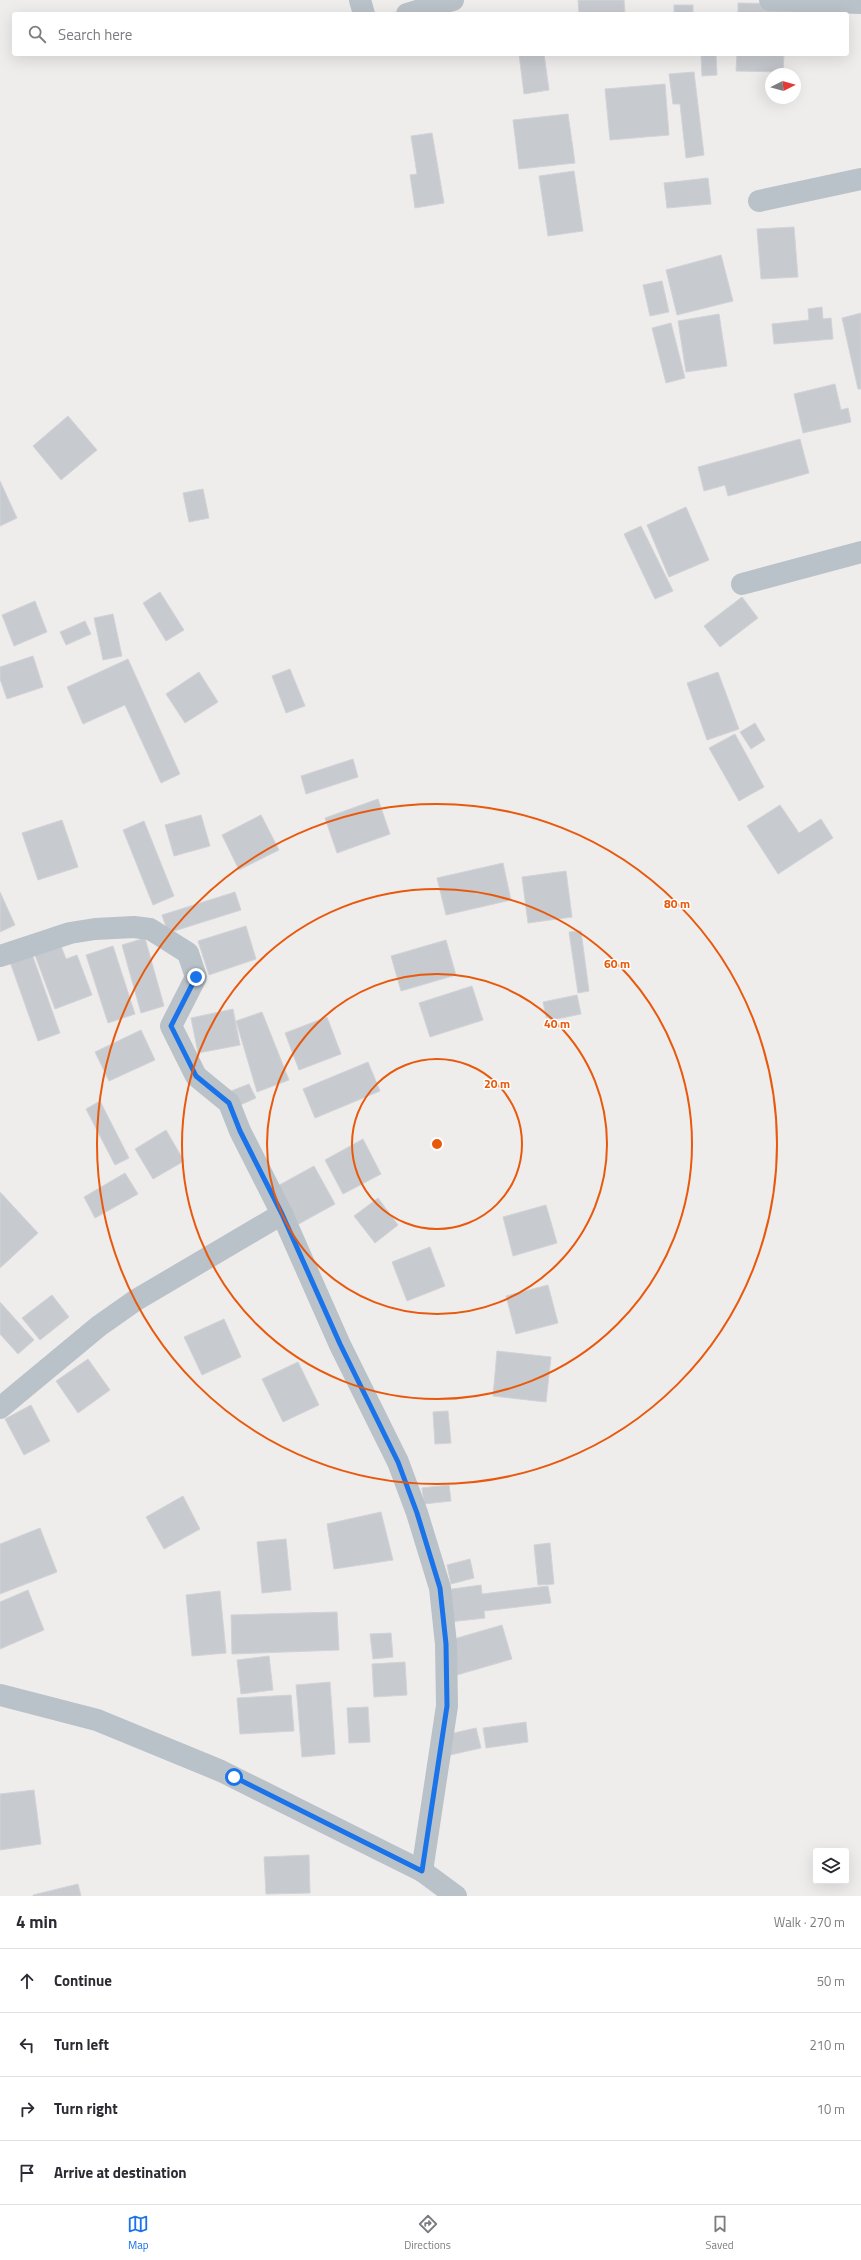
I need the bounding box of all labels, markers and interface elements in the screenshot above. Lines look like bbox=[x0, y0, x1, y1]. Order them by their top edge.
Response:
search box bbox=[12, 12, 849, 56]
icon: search bbox=[26, 23, 48, 45]
text: Search here bbox=[58, 23, 132, 46]
north arrow bbox=[765, 68, 801, 104]
text: 80 m bbox=[664, 894, 690, 913]
text: 60 m bbox=[604, 954, 630, 973]
route end bbox=[187, 968, 205, 986]
text: 40 m bbox=[544, 1014, 570, 1033]
text: 20 m bbox=[484, 1074, 510, 1093]
centre of rings bbox=[430, 1137, 444, 1151]
route start bbox=[225, 1768, 243, 1786]
map controls bbox=[813, 1848, 849, 1884]
button: layers bbox=[813, 1848, 849, 1884]
text: 4 min bbox=[16, 1909, 57, 1935]
text: Walk · 270 m bbox=[774, 1912, 845, 1932]
text: Continue bbox=[54, 1969, 112, 1992]
icon: ahead bbox=[16, 1970, 38, 1992]
text: 50 m bbox=[817, 1971, 845, 1991]
text: Turn left bbox=[54, 2033, 109, 2056]
icon: left bbox=[16, 2034, 38, 2056]
text: 210 m bbox=[809, 2035, 845, 2055]
text: Turn right bbox=[54, 2097, 118, 2120]
icon: right bbox=[16, 2098, 38, 2120]
text: 10 m bbox=[817, 2099, 845, 2119]
text: Arrive at destination bbox=[54, 2161, 187, 2184]
icon: arrive bbox=[16, 2162, 38, 2184]
tab: Map bbox=[127, 2213, 149, 2253]
tab: Directions bbox=[404, 2213, 451, 2253]
tab: Saved bbox=[706, 2213, 734, 2253]

